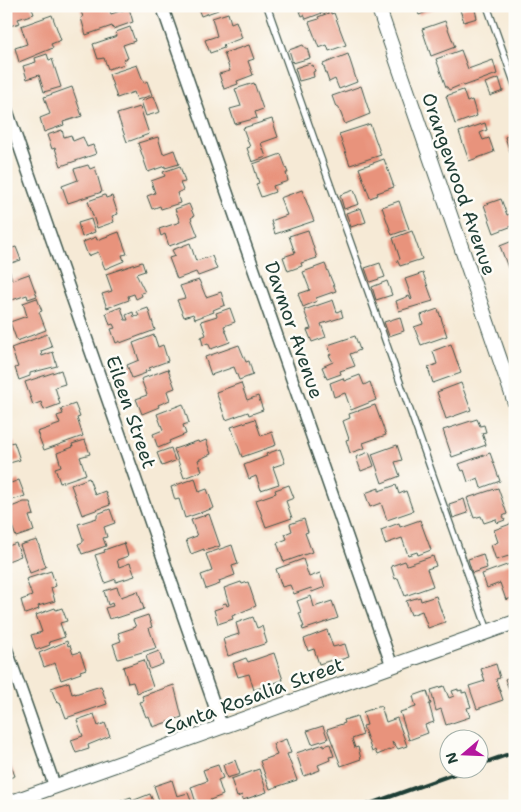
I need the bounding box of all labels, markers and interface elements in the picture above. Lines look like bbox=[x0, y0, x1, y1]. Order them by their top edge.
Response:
street label: Orangewood Avenue bbox=[416, 89, 502, 279]
street label: Davmor Avenue bbox=[259, 258, 329, 402]
street label: Eileen Street bbox=[100, 352, 162, 472]
street label: Santa Rosalia Street bbox=[161, 652, 347, 740]
north arrow bbox=[438, 730, 488, 780]
text: N bbox=[441, 750, 462, 766]

